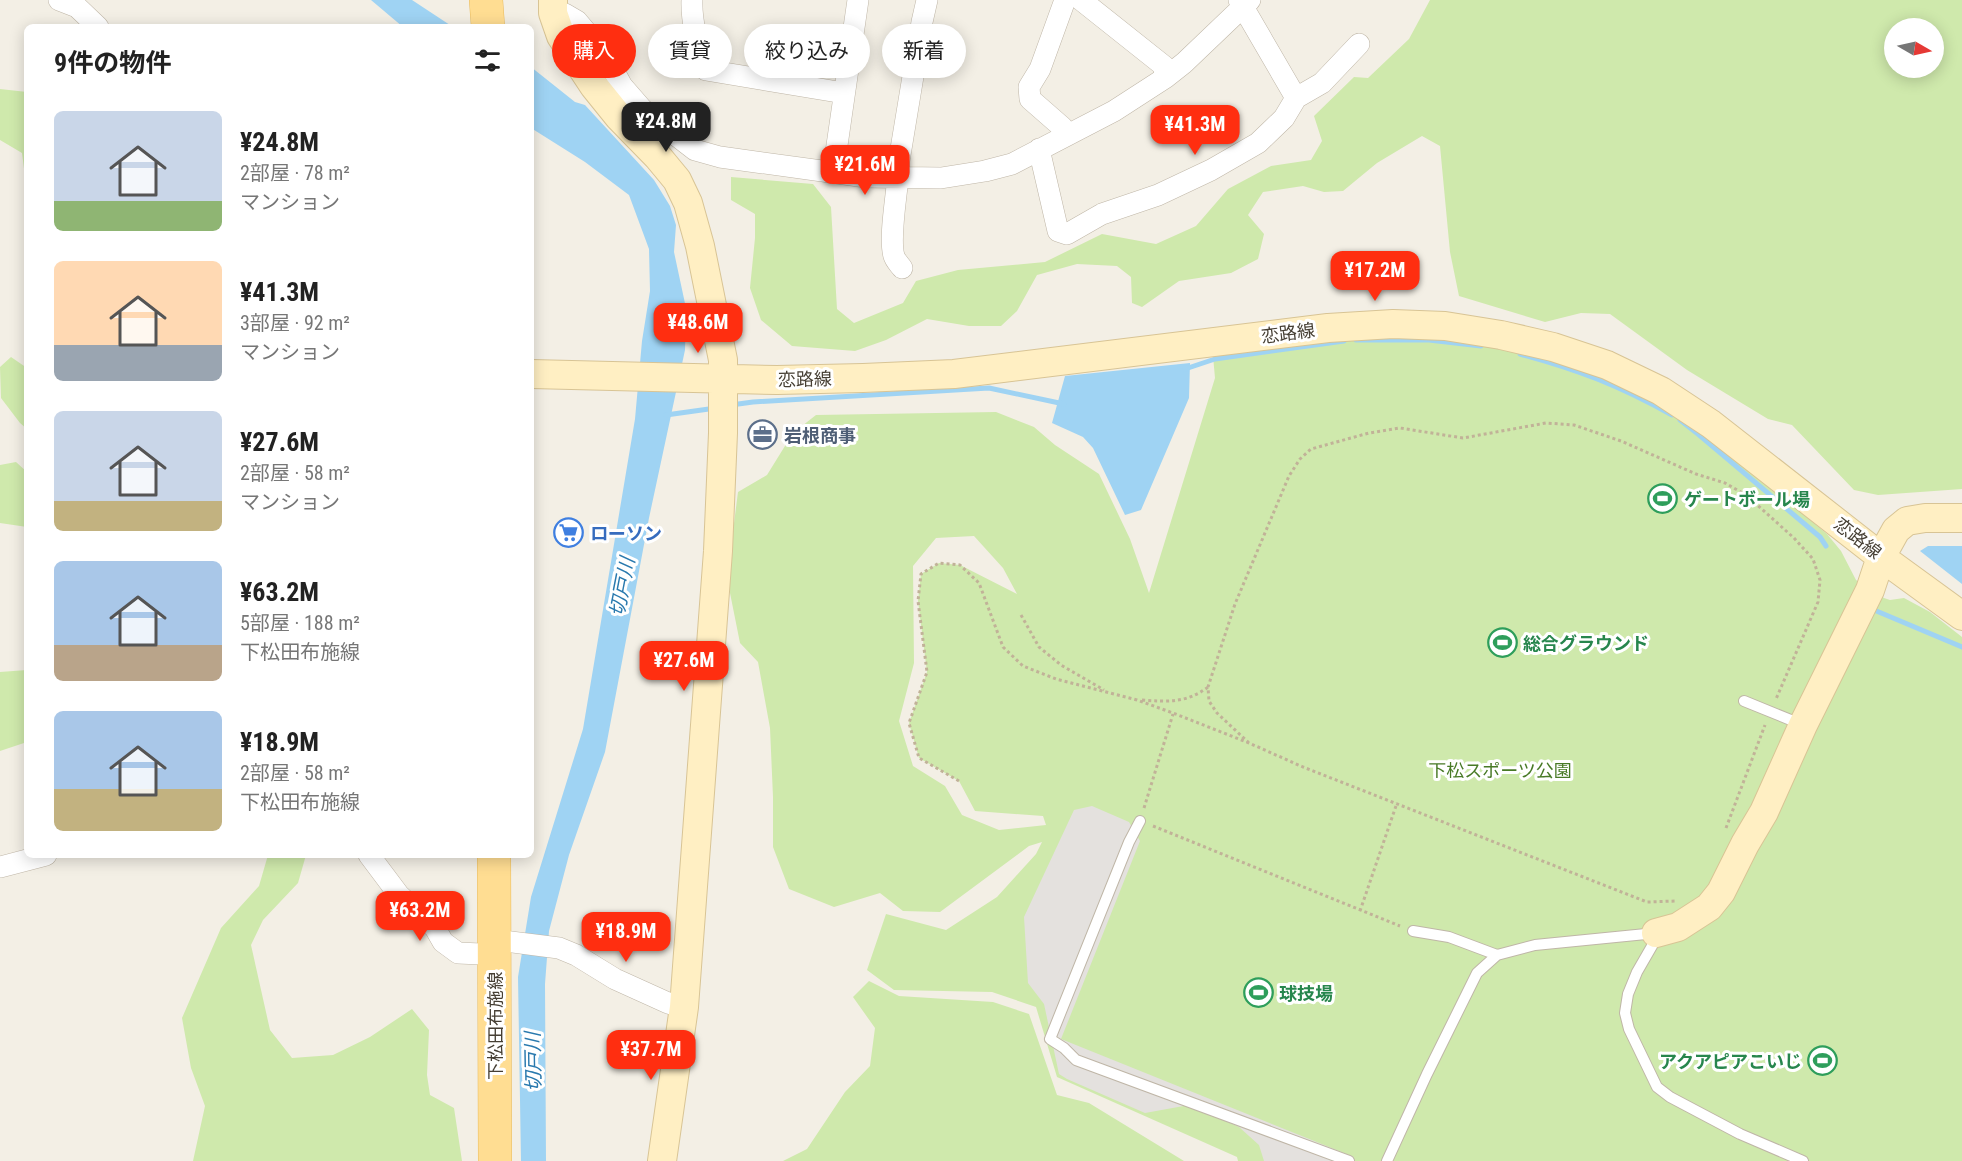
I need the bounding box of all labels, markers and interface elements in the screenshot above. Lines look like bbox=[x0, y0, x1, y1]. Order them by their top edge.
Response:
north arrow bbox=[1884, 18, 1944, 78]
map controls bbox=[1884, 18, 1944, 78]
chip: 購入 bbox=[552, 24, 636, 78]
chip: 賃貸 bbox=[648, 24, 732, 78]
chip: 絞り込み bbox=[744, 24, 870, 78]
chip: 新着 bbox=[882, 24, 966, 78]
icon: filters bbox=[471, 44, 504, 77]
text: 9件の物件 bbox=[54, 48, 171, 78]
pin: ¥24.8M bbox=[617, 102, 715, 153]
pin: ¥41.3M bbox=[1146, 105, 1244, 156]
text: ¥24.8M bbox=[636, 109, 696, 133]
text: ¥41.3M bbox=[1165, 112, 1225, 136]
text: ¥24.8M bbox=[240, 127, 319, 157]
icon: home bbox=[102, 135, 174, 207]
pin: ¥21.6M bbox=[816, 145, 914, 196]
text: ¥21.6M bbox=[835, 152, 895, 176]
text: 2部屋 · 78 m² bbox=[240, 161, 350, 185]
text: マンション bbox=[240, 190, 340, 214]
pin: ¥17.2M bbox=[1326, 251, 1424, 302]
text: ¥17.2M bbox=[1345, 258, 1405, 282]
text: ¥41.3M bbox=[240, 277, 319, 307]
icon: home bbox=[102, 285, 174, 357]
pin: ¥48.6M bbox=[649, 303, 747, 354]
text: ¥48.6M bbox=[668, 310, 728, 334]
text: 3部屋 · 92 m² bbox=[240, 311, 350, 335]
street label: 恋路線 bbox=[1260, 319, 1316, 347]
text: マンション bbox=[240, 340, 340, 364]
street label: 恋路線 bbox=[778, 368, 832, 390]
office icon: 岩根商事 bbox=[747, 419, 779, 451]
place label: 岩根商事 bbox=[784, 425, 856, 446]
text: ¥27.6M bbox=[240, 427, 319, 457]
icon: home bbox=[102, 435, 174, 507]
text: 2部屋 · 58 m² bbox=[240, 461, 350, 485]
sports icon: ゲートボール場 bbox=[1647, 483, 1679, 515]
place label: ゲートボール場 bbox=[1684, 489, 1810, 510]
text: マンション bbox=[240, 490, 340, 514]
street label: 恋路線 bbox=[1830, 513, 1886, 563]
supermarket icon: ローソン bbox=[553, 517, 585, 549]
place label: ローソン bbox=[590, 523, 662, 544]
water label: 切戸川 bbox=[604, 553, 640, 619]
text: ¥63.2M bbox=[240, 577, 319, 607]
icon: home bbox=[102, 585, 174, 657]
text: 5部屋 · 188 m² bbox=[240, 611, 360, 635]
sports icon: 総合グラウンド bbox=[1486, 627, 1518, 659]
place label: 総合グラウンド bbox=[1523, 633, 1649, 654]
text: 下松田布施線 bbox=[240, 640, 360, 664]
pin: ¥27.6M bbox=[635, 641, 733, 692]
text: ¥27.6M bbox=[654, 648, 714, 672]
text: ¥18.9M bbox=[240, 727, 319, 757]
icon: home bbox=[102, 735, 174, 807]
park label: 下松スポーツ公園 bbox=[1428, 760, 1572, 781]
text: 2部屋 · 58 m² bbox=[240, 761, 350, 785]
text: 下松田布施線 bbox=[240, 790, 360, 814]
pin: ¥63.2M bbox=[371, 891, 469, 942]
text: ¥63.2M bbox=[390, 898, 450, 922]
pin: ¥18.9M bbox=[577, 912, 675, 963]
text: ¥18.9M bbox=[596, 919, 656, 943]
street label: 下松田布施線 bbox=[485, 972, 506, 1080]
sports icon: 球技場 bbox=[1242, 977, 1274, 1009]
place label: 球技場 bbox=[1279, 983, 1333, 1004]
water label: 切戸川 bbox=[520, 1030, 546, 1092]
pin: ¥37.7M bbox=[602, 1030, 700, 1081]
text: ¥37.7M bbox=[621, 1037, 681, 1061]
sports icon: アクアピアこいじ bbox=[1807, 1045, 1839, 1077]
place label: アクアピアこいじ bbox=[1659, 1051, 1802, 1072]

